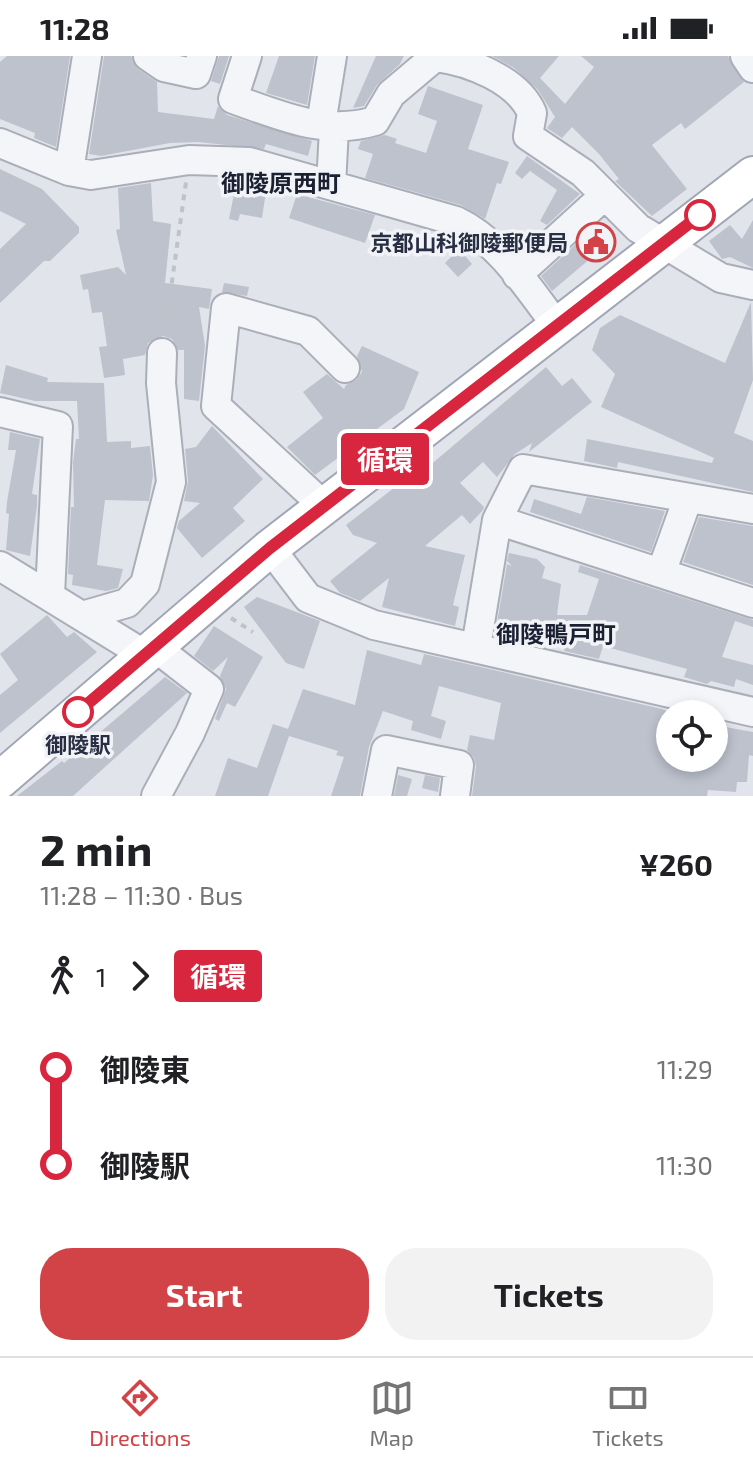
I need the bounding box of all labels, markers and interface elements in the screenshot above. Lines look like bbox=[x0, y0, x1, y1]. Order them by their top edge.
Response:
text: 11:28 bbox=[40, 10, 110, 46]
district label: 御陵原西町 bbox=[221, 168, 341, 197]
unlabelled marker bbox=[685, 200, 715, 230]
public building icon: 京都山科御陵郵便局 bbox=[575, 221, 617, 263]
place label: 京都山科御陵郵便局 bbox=[370, 229, 568, 255]
line badge: 循環 bbox=[349, 433, 421, 485]
text: 循環 bbox=[357, 442, 413, 476]
district label: 御陵鴨戸町 bbox=[496, 619, 616, 648]
marker: 御陵駅 bbox=[63, 697, 93, 727]
map controls bbox=[656, 700, 728, 772]
button: locate bbox=[656, 700, 728, 772]
place label: 御陵駅 bbox=[45, 731, 111, 757]
text: 2 min bbox=[40, 822, 152, 875]
text: ¥260 bbox=[639, 846, 713, 882]
text: 11:28 – 11:30 · Bus bbox=[40, 879, 243, 910]
icon: walk bbox=[40, 954, 84, 998]
icon: forward bbox=[118, 954, 162, 998]
text: 循環 bbox=[190, 959, 246, 993]
text: 1 bbox=[96, 961, 106, 992]
text: 御陵東 bbox=[100, 1051, 190, 1087]
text: 11:29 bbox=[657, 1053, 713, 1084]
text: 御陵駅 bbox=[100, 1147, 190, 1183]
text: 11:30 bbox=[656, 1149, 713, 1180]
button: Start bbox=[40, 1248, 369, 1340]
button: Tickets bbox=[385, 1248, 713, 1340]
tab: Directions bbox=[89, 1376, 191, 1450]
tab: Map bbox=[370, 1376, 414, 1450]
tab: Tickets bbox=[592, 1376, 664, 1450]

